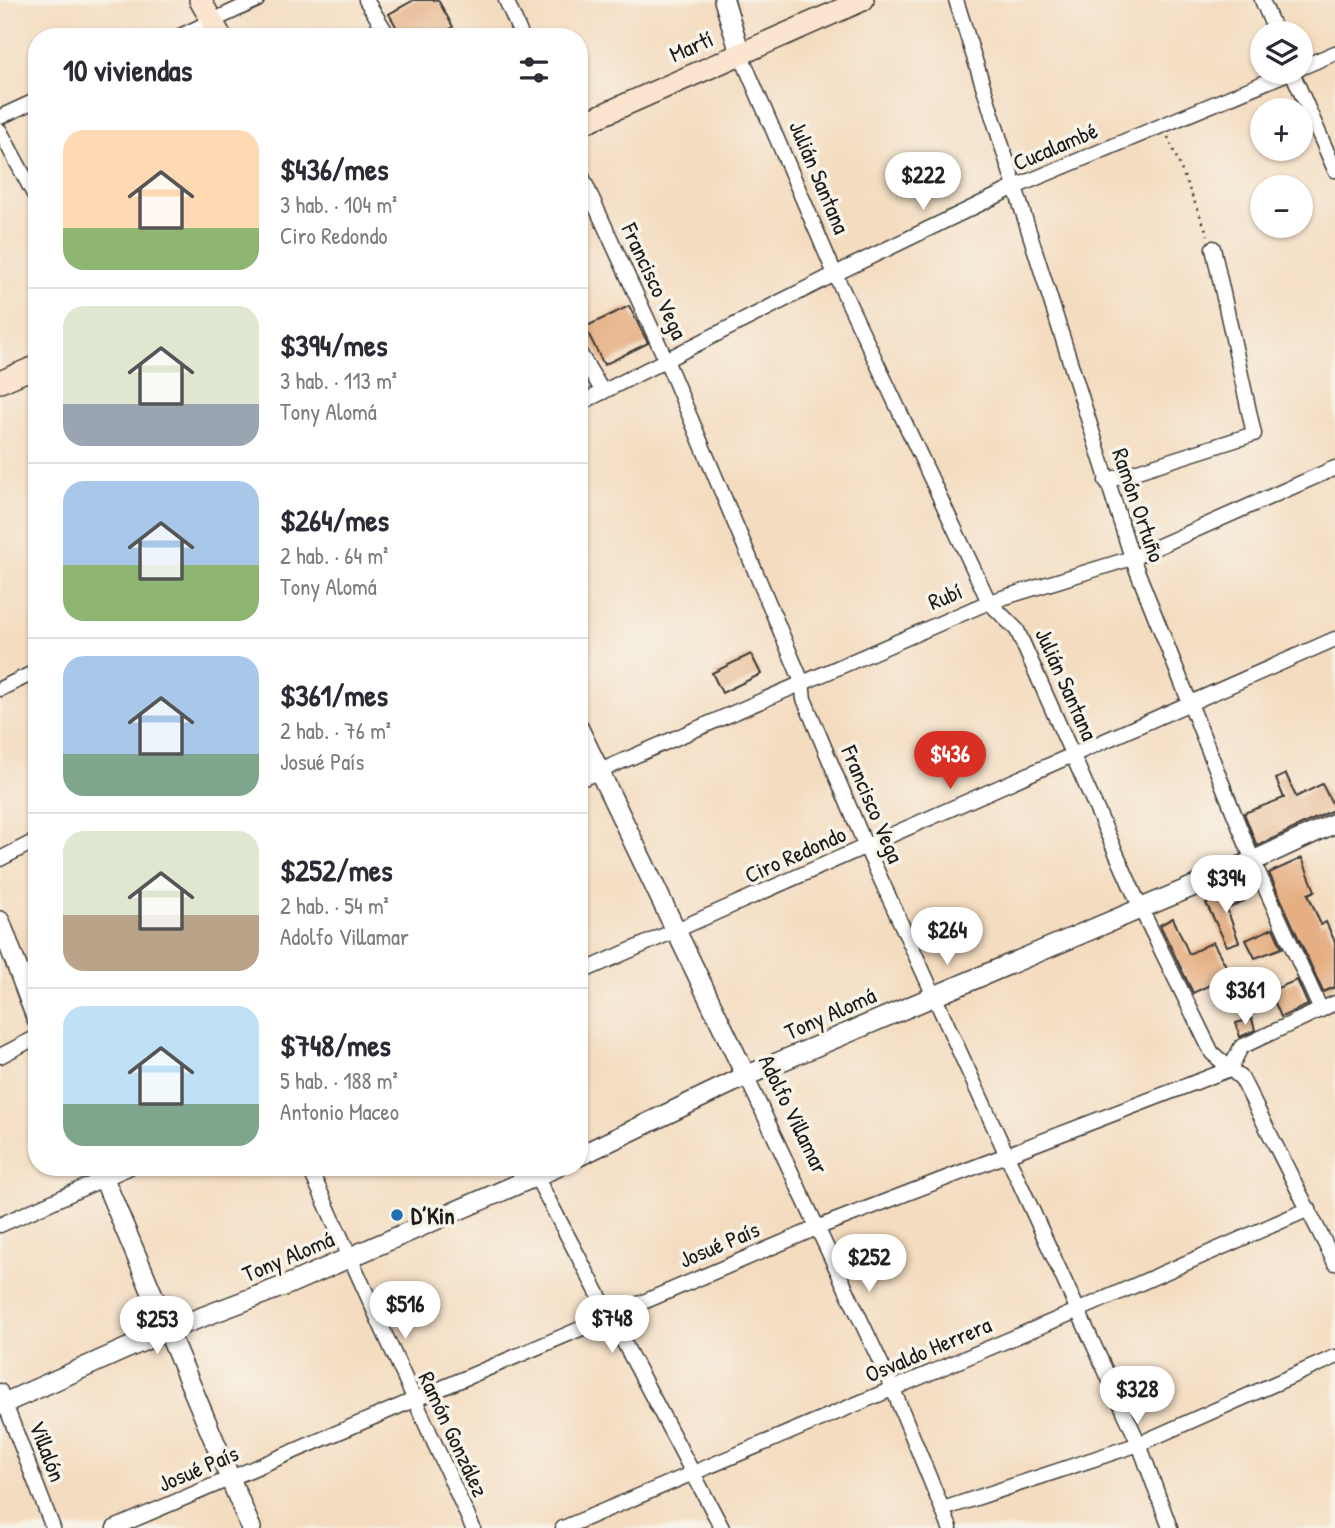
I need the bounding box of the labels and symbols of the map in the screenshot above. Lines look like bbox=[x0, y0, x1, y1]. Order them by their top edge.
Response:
street label: Martí bbox=[664, 23, 718, 69]
street label: Cucalambé bbox=[1008, 114, 1102, 178]
street label: Julián Santana bbox=[782, 116, 858, 238]
pin: $222 bbox=[882, 152, 964, 212]
street label: Francisco Vega bbox=[614, 217, 695, 344]
street label: Ramón Ortuño bbox=[1105, 444, 1173, 566]
street label: Rubí bbox=[923, 575, 967, 617]
street label: Julián Santana bbox=[1028, 623, 1106, 745]
pin: $436 bbox=[909, 732, 991, 791]
street label: Francisco Vega bbox=[834, 740, 912, 867]
street label: Ciro Redondo bbox=[740, 818, 850, 890]
pin: $394 bbox=[1185, 856, 1267, 915]
pin: $264 bbox=[906, 908, 988, 967]
pin: $361 bbox=[1204, 968, 1286, 1027]
street label: Tony Alomá bbox=[780, 979, 880, 1047]
street label: Adolfo Villamar bbox=[752, 1049, 836, 1179]
place label: D’Kin bbox=[411, 1200, 455, 1231]
marker: D’Kin bbox=[389, 1207, 405, 1223]
street label: Josué País bbox=[674, 1213, 764, 1275]
street label: Tony Alomá bbox=[237, 1223, 339, 1289]
pin: $252 bbox=[828, 1234, 910, 1294]
pin: $516 bbox=[364, 1282, 446, 1341]
pin: $253 bbox=[116, 1296, 198, 1356]
pin: $748 bbox=[571, 1296, 653, 1355]
street label: Osvaldo Herrera bbox=[860, 1309, 996, 1389]
street label: Ramón González bbox=[411, 1366, 497, 1502]
pin: $328 bbox=[1096, 1366, 1178, 1426]
street label: Villalón bbox=[22, 1416, 74, 1486]
street label: Josué País bbox=[153, 1437, 243, 1499]

